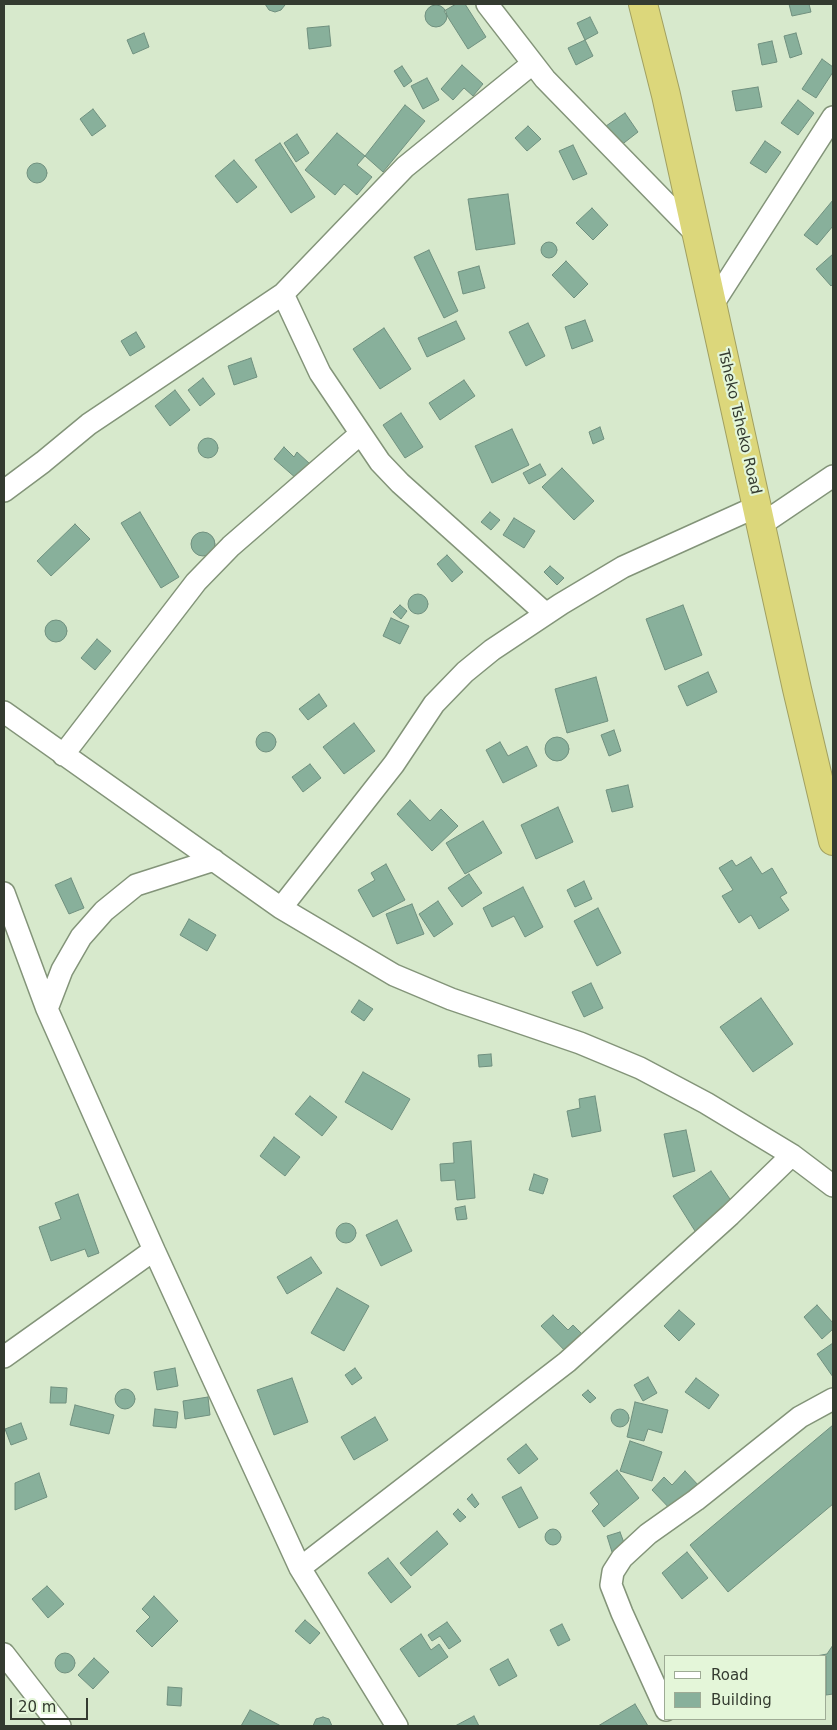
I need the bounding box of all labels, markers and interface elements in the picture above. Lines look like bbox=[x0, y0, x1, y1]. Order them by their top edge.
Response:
street label: Tsheko Tsheko Road bbox=[714, 348, 764, 496]
legend bbox=[664, 1655, 827, 1720]
text: Road bbox=[711, 1666, 749, 1684]
scale bar bbox=[12, 1688, 90, 1720]
text: Building bbox=[711, 1691, 772, 1709]
text: 20 m bbox=[18, 1698, 56, 1716]

